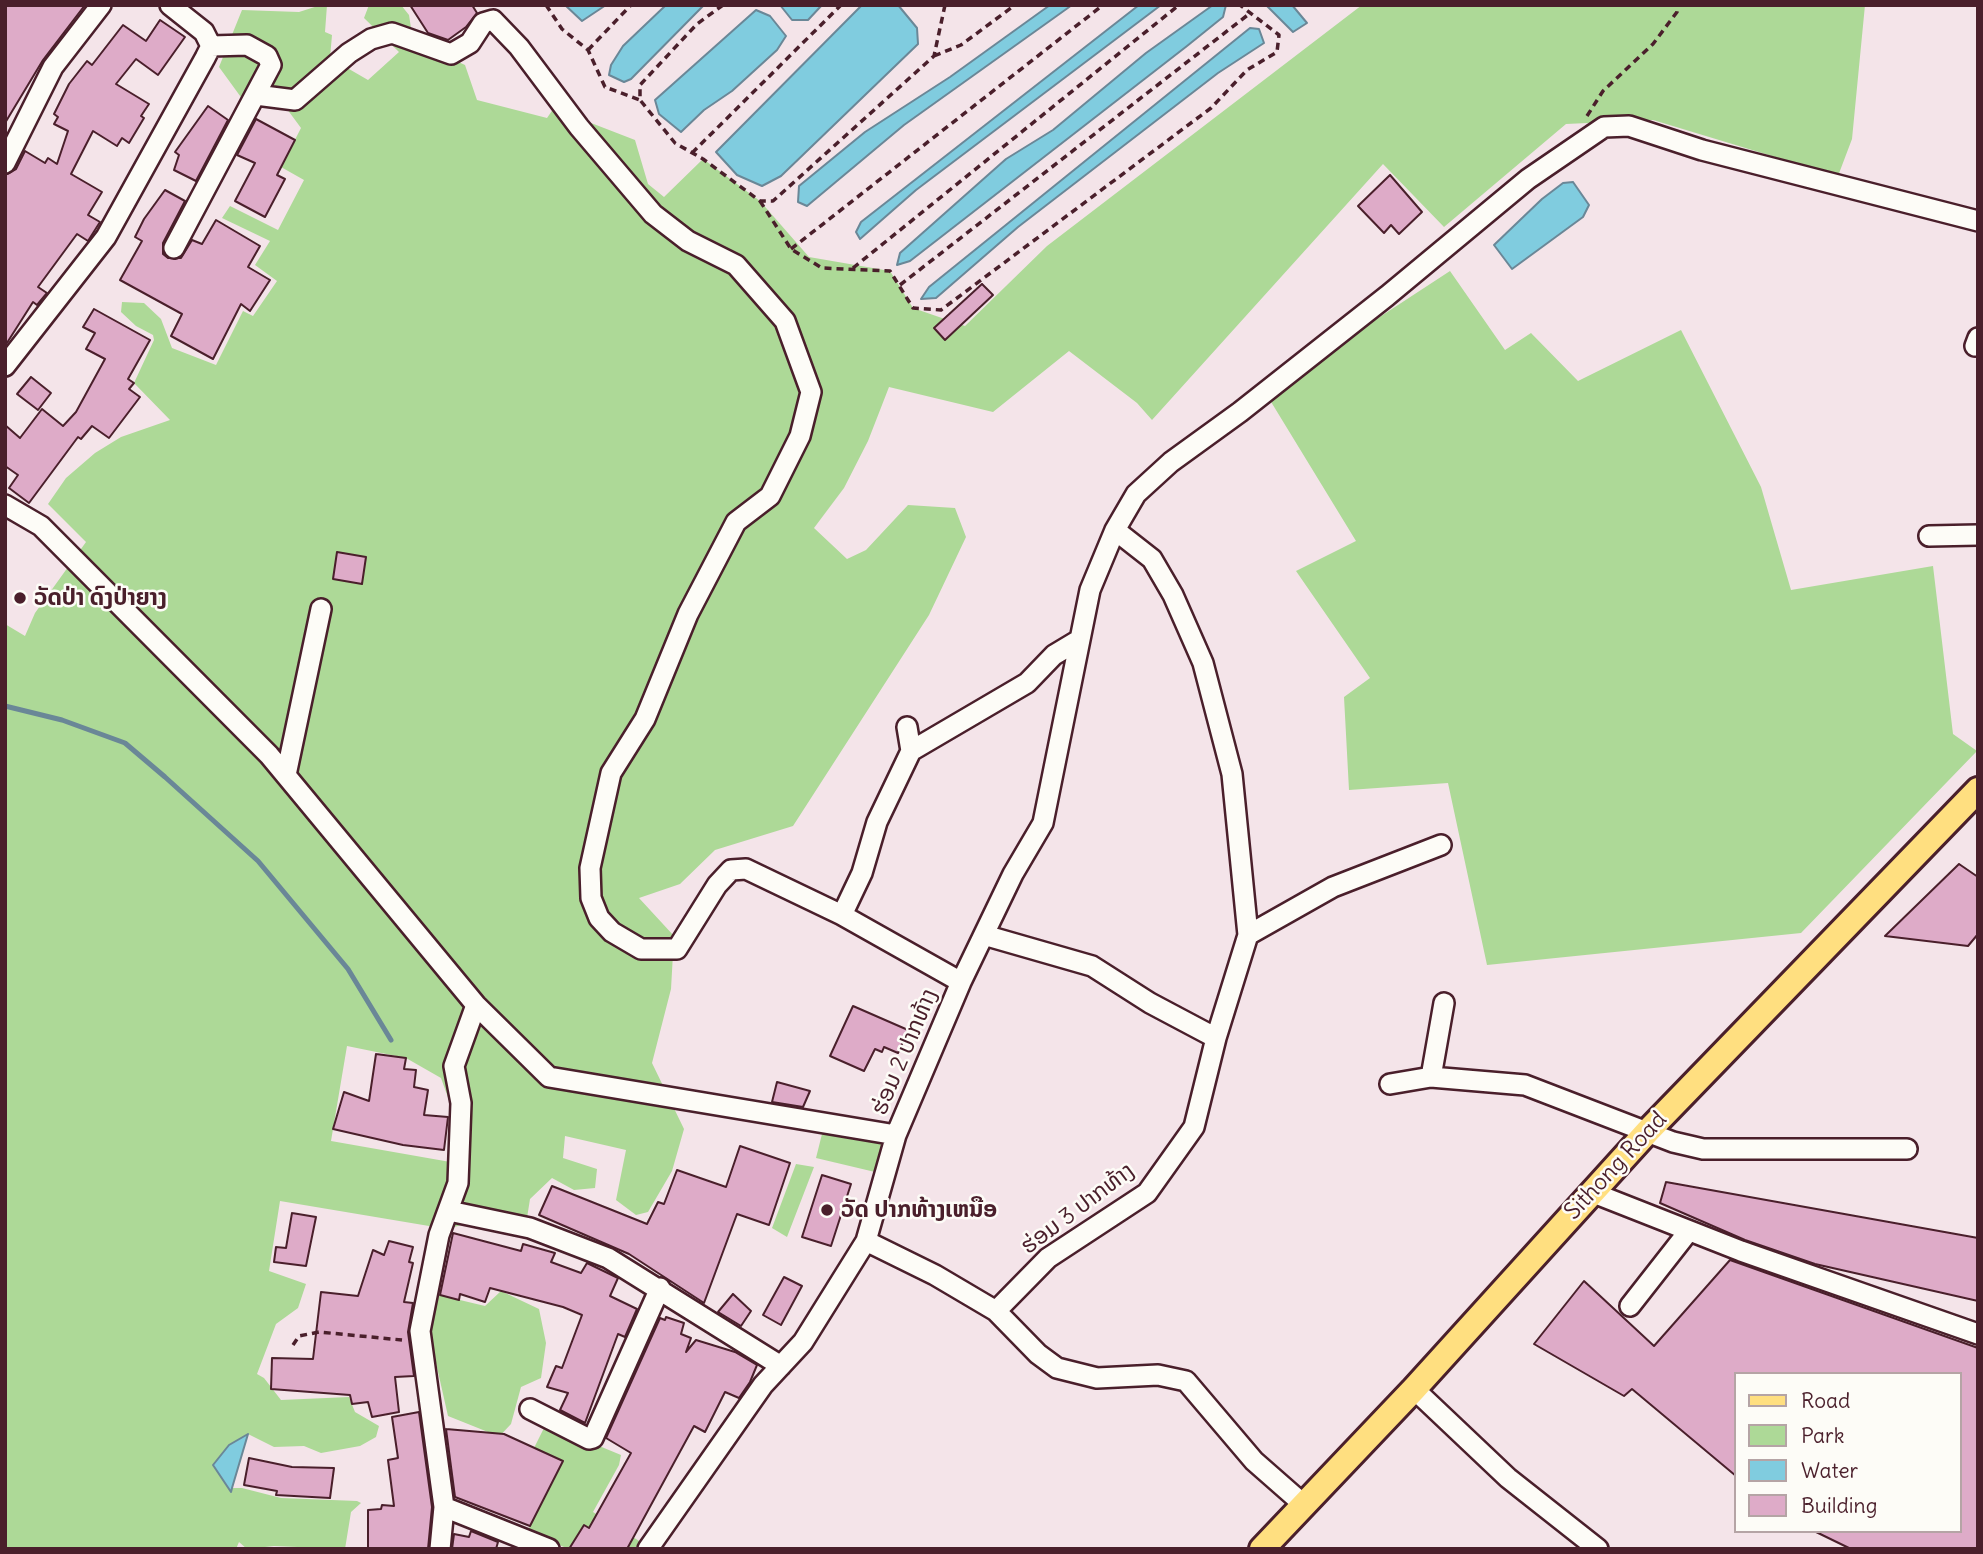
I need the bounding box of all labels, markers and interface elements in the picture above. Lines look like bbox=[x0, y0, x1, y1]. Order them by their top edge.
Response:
place label: ວັດປ່າ ດົງປ່າຍາງ bbox=[34, 584, 167, 612]
marker: ວັດປ່າ ດົງປ່າຍາງ bbox=[12, 590, 28, 606]
street label: ຮ່ອມ 2 ປາກທ້າງ bbox=[866, 985, 944, 1119]
street label: Sithong Road bbox=[1559, 1106, 1673, 1226]
street label: ຮ່ອມ 3 ປາກທ້າງ bbox=[1016, 1157, 1140, 1261]
place label: ວັດ ປາກທ້າງເຫນືອ bbox=[841, 1196, 997, 1224]
marker: ວັດ ປາກທ້າງເຫນືອ bbox=[819, 1202, 835, 1218]
legend bbox=[1734, 1372, 1962, 1533]
text: Road bbox=[1801, 1387, 1850, 1414]
text: Park bbox=[1801, 1422, 1844, 1449]
text: Water bbox=[1801, 1457, 1858, 1484]
text: Building bbox=[1801, 1492, 1877, 1519]

